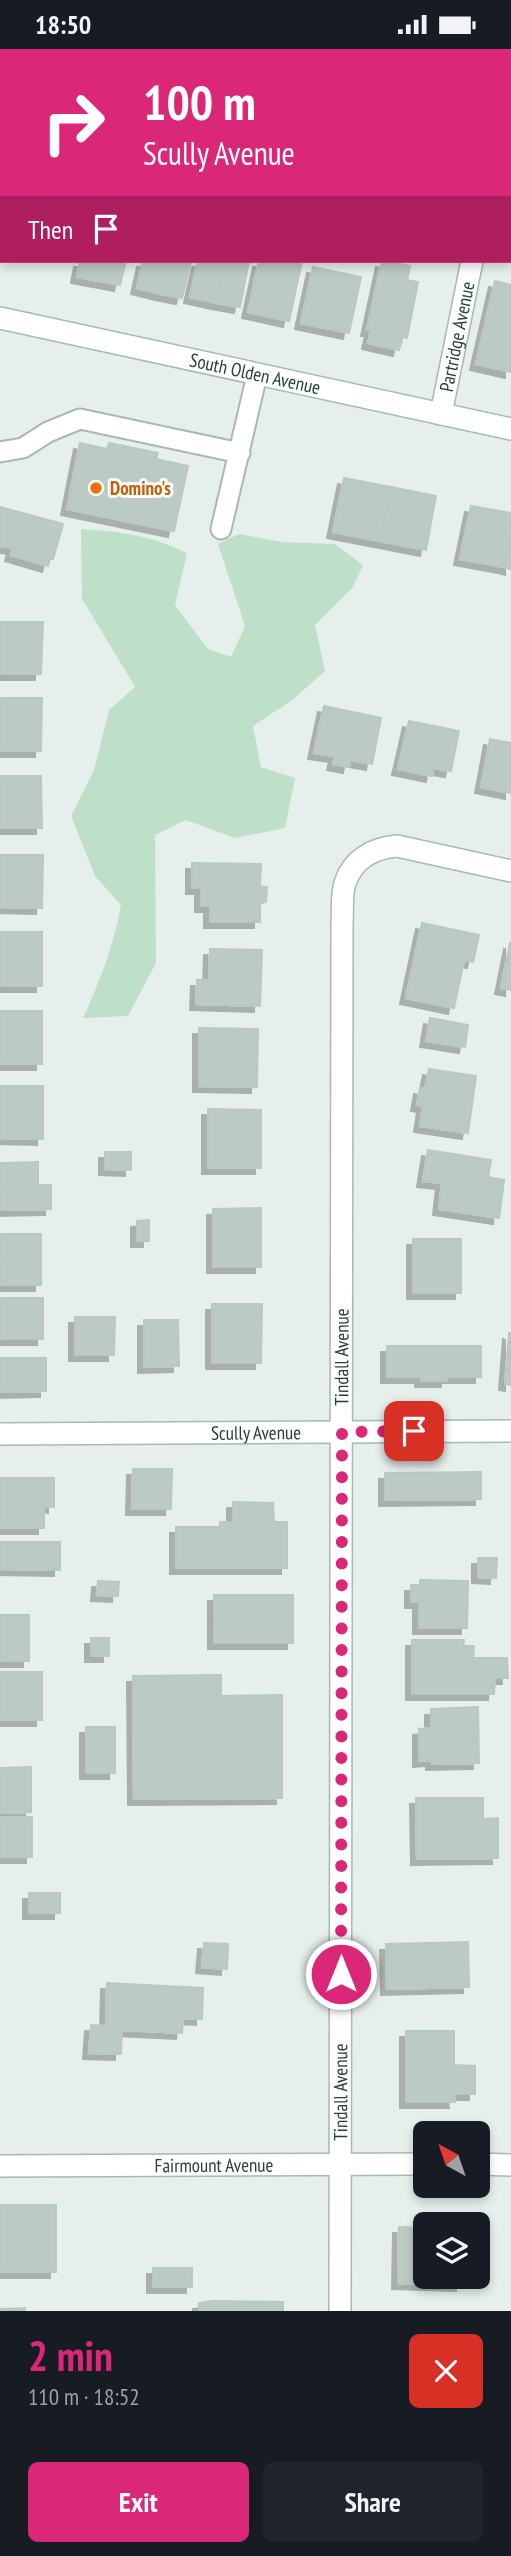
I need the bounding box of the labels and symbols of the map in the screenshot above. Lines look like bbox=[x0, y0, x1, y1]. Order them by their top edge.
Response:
street label: Partridge Avenue bbox=[434, 279, 480, 394]
street label: South Olden Avenue bbox=[187, 348, 323, 399]
place label: Domino's bbox=[110, 476, 171, 500]
marker: Domino's bbox=[88, 480, 104, 496]
street label: Tindall Avenue bbox=[329, 1308, 353, 1406]
pin bbox=[384, 1401, 444, 1461]
street label: Scully Avenue bbox=[211, 1420, 301, 1445]
position arrow bbox=[304, 1937, 378, 2011]
street label: Tindall Avenue bbox=[328, 2043, 352, 2141]
north arrow bbox=[413, 2121, 490, 2198]
street label: Fairmount Avenue bbox=[155, 2153, 274, 2177]

